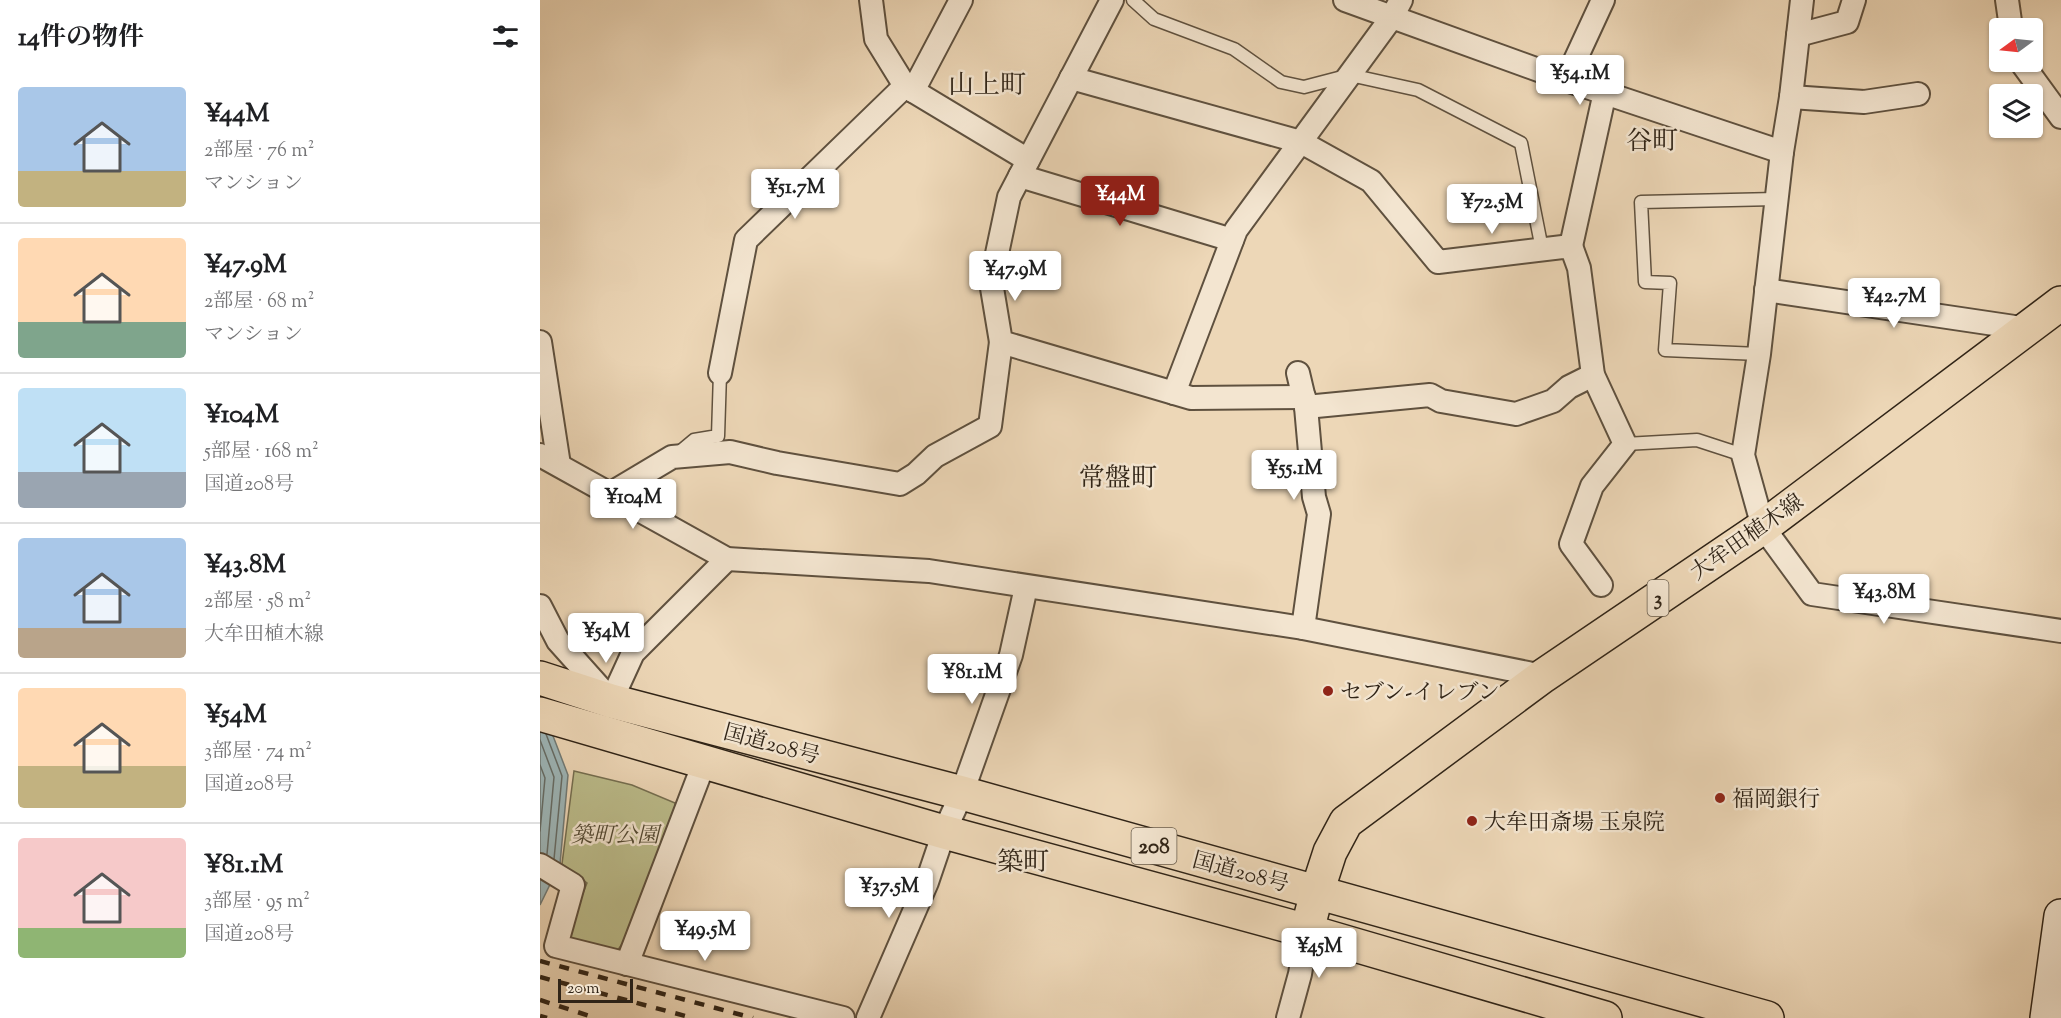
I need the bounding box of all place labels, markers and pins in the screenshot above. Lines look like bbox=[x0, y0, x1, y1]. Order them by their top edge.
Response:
pin: ¥54.1M bbox=[1531, 55, 1629, 106]
pin: ¥51.7M bbox=[746, 169, 844, 220]
pin: ¥44M bbox=[1084, 176, 1156, 227]
pin: ¥72.5M bbox=[1443, 184, 1541, 235]
pin: ¥47.9M bbox=[966, 251, 1064, 302]
pin: ¥42.7M bbox=[1845, 278, 1943, 329]
pin: ¥55.1M bbox=[1245, 450, 1343, 501]
pin: ¥104M bbox=[591, 479, 675, 530]
pin: ¥43.8M bbox=[1835, 574, 1933, 625]
pin: ¥54M bbox=[570, 613, 642, 664]
pin: ¥81.1M bbox=[923, 654, 1021, 705]
place label: セブン-イレブン bbox=[1340, 678, 1500, 710]
marker: セブン-イレブン bbox=[1321, 684, 1335, 698]
place label: 福岡銀行 bbox=[1732, 785, 1820, 817]
marker: 福岡銀行 bbox=[1713, 791, 1727, 805]
place label: 大牟田斎場 玉泉院 bbox=[1484, 808, 1665, 840]
marker: 大牟田斎場 玉泉院 bbox=[1465, 814, 1479, 828]
pin: ¥37.5M bbox=[840, 868, 938, 919]
pin: ¥49.5M bbox=[656, 911, 754, 962]
pin: ¥45M bbox=[1283, 928, 1355, 979]

